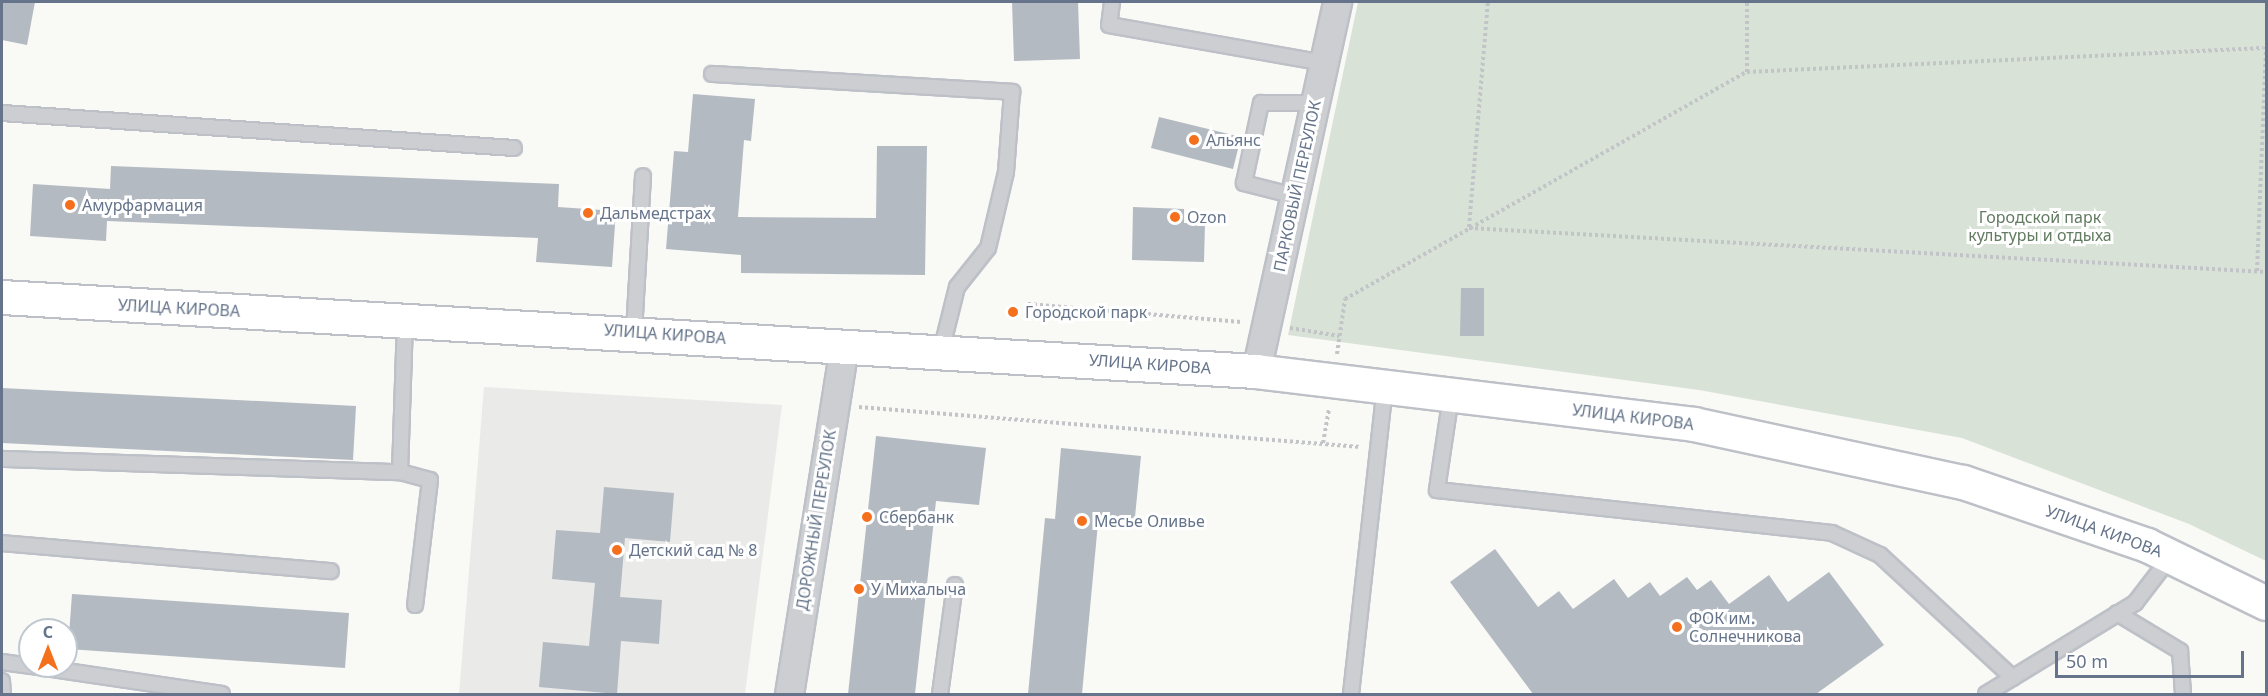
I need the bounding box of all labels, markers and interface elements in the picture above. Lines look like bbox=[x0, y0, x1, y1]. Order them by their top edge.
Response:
street label: ПАРКОВЫЙ ПЕРЕУЛОК bbox=[1269, 99, 1325, 273]
place label: Альянс bbox=[1206, 130, 1261, 150]
marker: Альянс bbox=[1187, 133, 1201, 147]
place label: Амурфармация bbox=[82, 195, 203, 215]
marker: Амурфармация bbox=[63, 198, 77, 212]
place label: Дальмедстрах bbox=[600, 203, 711, 223]
marker: Дальмедстрах bbox=[581, 206, 595, 220]
place label: Ozon bbox=[1187, 207, 1227, 227]
park label: Городской парк культуры и отдыха bbox=[1968, 207, 2112, 245]
marker: Ozon bbox=[1168, 210, 1182, 224]
street label: УЛИЦА КИРОВА bbox=[117, 295, 241, 321]
place label: Городской парк bbox=[1025, 302, 1147, 322]
marker: Городской парк bbox=[1006, 305, 1020, 319]
street label: УЛИЦА КИРОВА bbox=[603, 320, 727, 348]
street label: УЛИЦА КИРОВА bbox=[1088, 350, 1212, 378]
street label: УЛИЦА КИРОВА bbox=[1571, 400, 1695, 434]
street label: ДОРОЖНЫЙ ПЕРЕУЛОК bbox=[792, 428, 840, 612]
street label: УЛИЦА КИРОВА bbox=[2043, 501, 2165, 561]
place label: Сбербанк bbox=[879, 507, 954, 527]
marker: Сбербанк bbox=[860, 510, 874, 524]
place label: Месье Оливье bbox=[1094, 511, 1205, 531]
marker: Месье Оливье bbox=[1075, 514, 1089, 528]
place label: Детский сад № 8 bbox=[629, 540, 757, 560]
marker: Детский сад № 8 bbox=[610, 543, 624, 557]
place label: У Михалыча bbox=[871, 579, 966, 599]
marker: У Михалыча bbox=[852, 582, 866, 596]
place label: ФОК им. Солнечникова bbox=[1689, 608, 1801, 646]
north arrow bbox=[18, 618, 78, 678]
marker: ФОК им. Солнечникова bbox=[1670, 620, 1684, 634]
text: С bbox=[43, 621, 53, 643]
scale bar bbox=[2058, 639, 2247, 677]
text: 50 m bbox=[2066, 649, 2108, 673]

